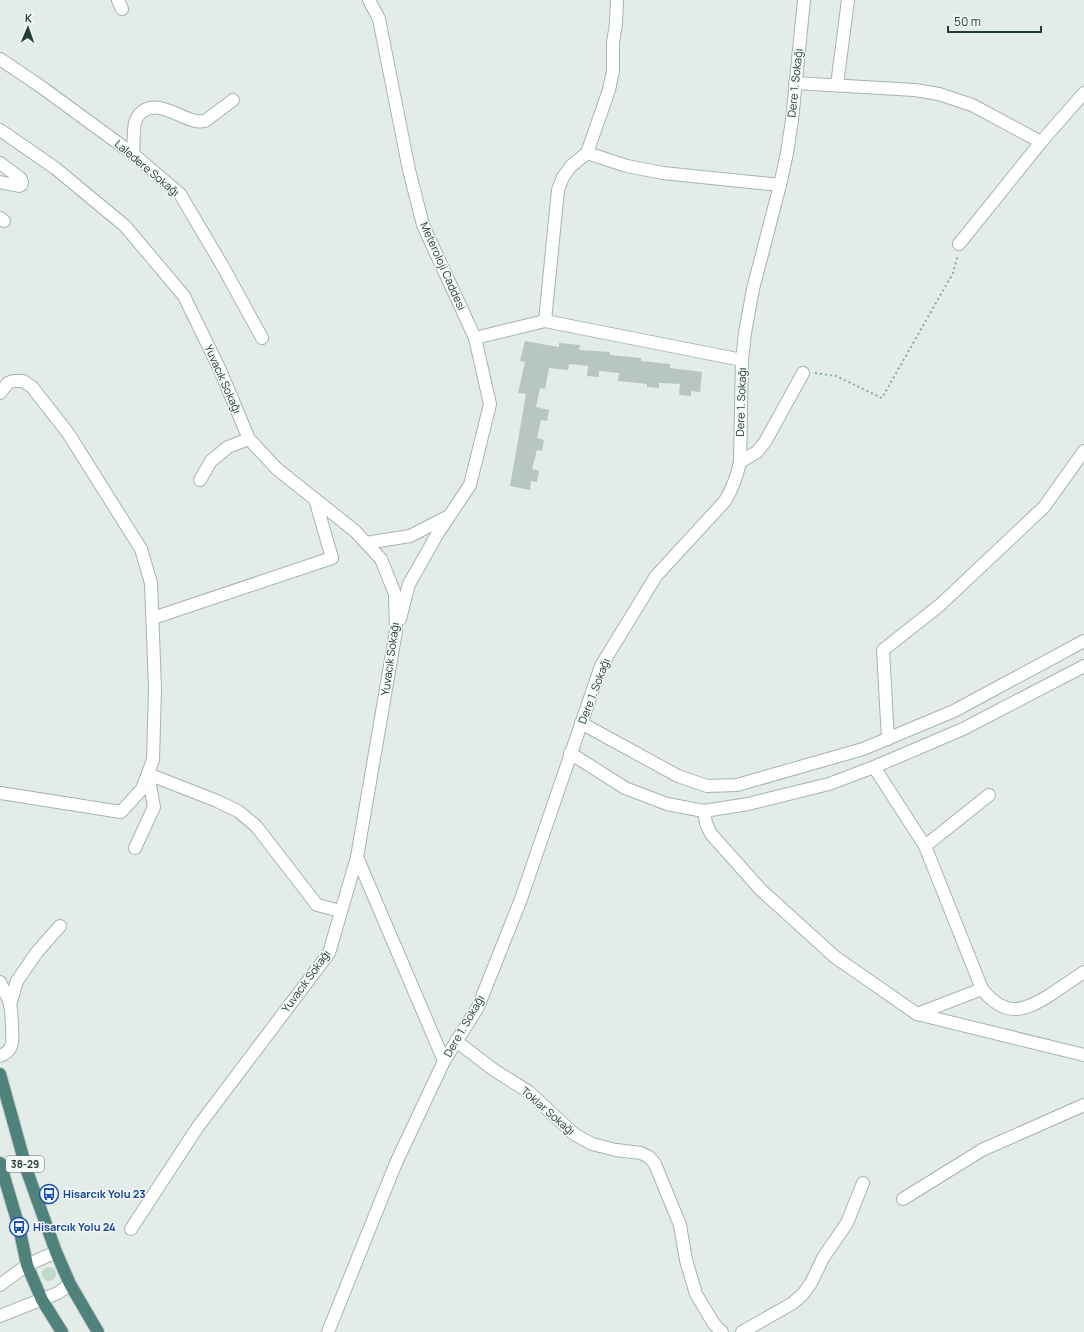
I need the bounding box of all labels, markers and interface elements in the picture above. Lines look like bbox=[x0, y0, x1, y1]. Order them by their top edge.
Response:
north arrow bbox=[8, 8, 48, 48]
scale bar bbox=[948, 8, 1041, 34]
text: K bbox=[25, 10, 33, 25]
text: 50 m bbox=[954, 13, 981, 30]
street label: Dere 1. Sokağı bbox=[783, 48, 806, 118]
street label: Laledere Sokağı bbox=[112, 136, 183, 199]
street label: Meteroloji Caddesi bbox=[417, 219, 470, 312]
street label: Yuvacık Sokağı bbox=[202, 342, 245, 415]
street label: Dere 1. Sokağı bbox=[732, 367, 749, 437]
street label: Yuvacık Sokağı bbox=[377, 621, 402, 696]
street label: Dere 1. Sokağı bbox=[574, 656, 613, 726]
street label: Yuvacık Sokağı bbox=[278, 946, 333, 1015]
street label: Dere 1. Sokağı bbox=[440, 992, 487, 1059]
street label: Toklar Sokağı bbox=[518, 1083, 578, 1138]
road number: 38-29 bbox=[6, 1156, 44, 1172]
bus stop icon: Hisarcık Yolu 23 bbox=[38, 1183, 60, 1205]
place label: Hisarcık Yolu 23 bbox=[63, 1186, 146, 1201]
bus stop icon: Hisarcık Yolu 24 bbox=[8, 1216, 30, 1238]
place label: Hisarcık Yolu 24 bbox=[33, 1219, 116, 1234]

